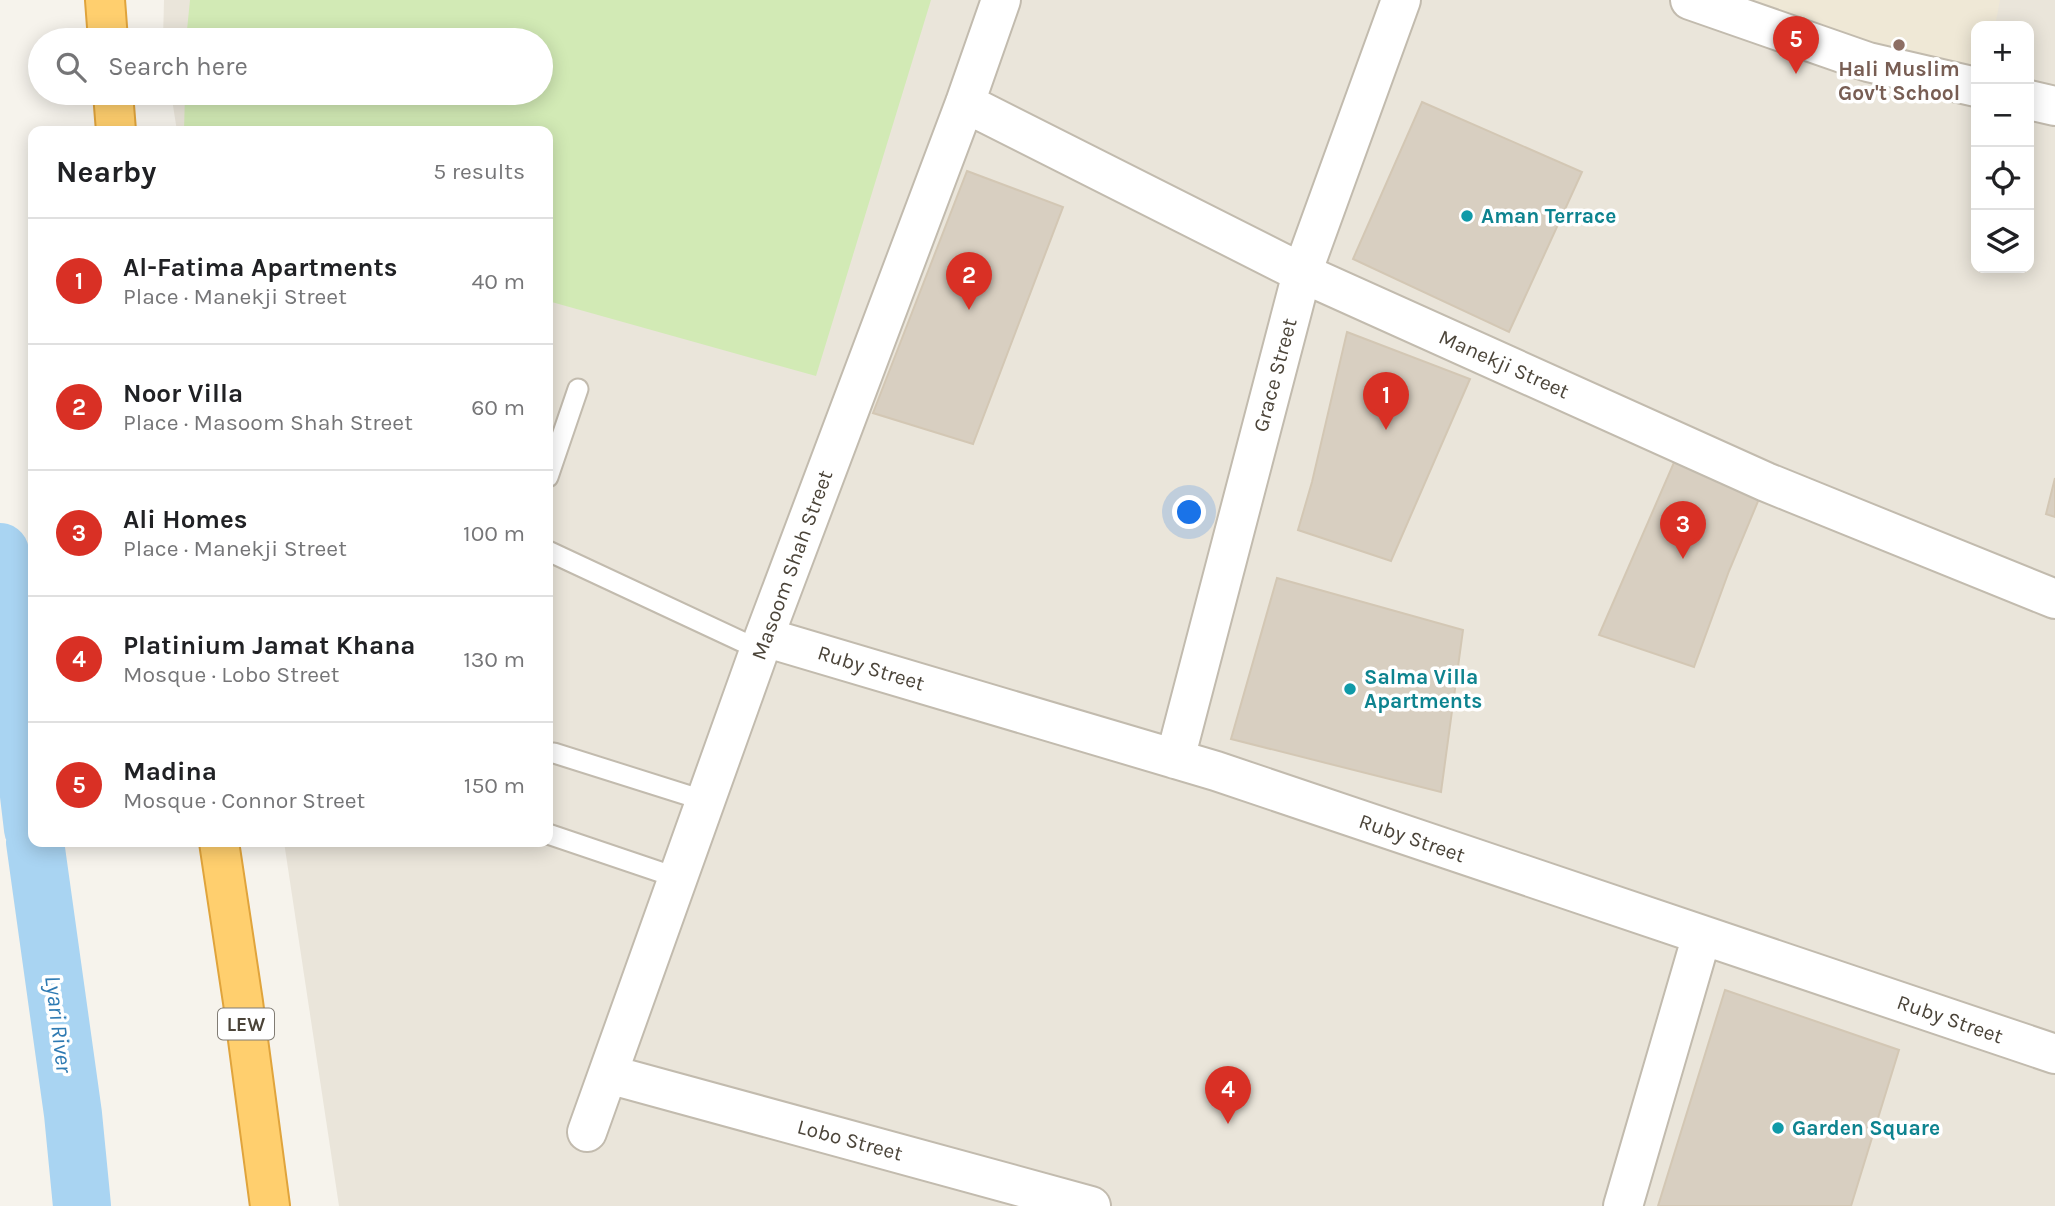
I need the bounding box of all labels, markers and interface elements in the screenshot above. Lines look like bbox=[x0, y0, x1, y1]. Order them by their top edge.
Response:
pin: 5 bbox=[1773, 16, 1819, 74]
map controls bbox=[1971, 21, 2034, 273]
button: + bbox=[1971, 21, 2034, 84]
search box bbox=[28, 28, 553, 105]
marker: Hali Muslim Gov't School bbox=[1891, 37, 1907, 53]
icon: search bbox=[52, 48, 90, 86]
text: Search here bbox=[108, 51, 248, 82]
place label: Hali Muslim Gov't School bbox=[1838, 57, 1960, 105]
button: − bbox=[1971, 84, 2034, 147]
button: locate bbox=[1971, 147, 2034, 210]
text: Nearby bbox=[56, 154, 156, 190]
text: 5 results bbox=[433, 158, 525, 185]
place label: Aman Terrace bbox=[1481, 204, 1616, 228]
marker: Aman Terrace bbox=[1459, 208, 1475, 224]
button: layers bbox=[1971, 210, 2034, 273]
text: Al-Fatima Apartments bbox=[123, 252, 397, 283]
pin: 2 bbox=[946, 252, 992, 310]
text: 1 bbox=[75, 268, 83, 295]
text: 40 m bbox=[472, 268, 525, 295]
text: Place · Manekji Street bbox=[123, 283, 347, 310]
street label: Grace Street bbox=[1248, 315, 1302, 435]
street label: Manekji Street bbox=[1435, 325, 1573, 403]
pin: 1 bbox=[1363, 372, 1409, 430]
text: Noor Villa bbox=[123, 378, 243, 409]
text: 2 bbox=[72, 394, 86, 421]
text: 60 m bbox=[471, 394, 525, 421]
text: Place · Masoom Shah Street bbox=[123, 409, 413, 436]
street label: Masoom Shah Street bbox=[746, 467, 838, 663]
your location bbox=[1172, 495, 1206, 529]
pin: 3 bbox=[1660, 501, 1706, 559]
text: Ali Homes bbox=[123, 504, 248, 535]
text: 3 bbox=[72, 520, 86, 547]
text: 100 m bbox=[463, 520, 525, 547]
text: Place · Manekji Street bbox=[123, 535, 347, 562]
text: Platinium Jamat Khana bbox=[123, 630, 416, 661]
street label: Ruby Street bbox=[815, 640, 927, 696]
text: 4 bbox=[72, 646, 86, 673]
text: 130 m bbox=[463, 646, 525, 673]
text: Mosque · Lobo Street bbox=[123, 661, 339, 688]
place label: Salma Villa Apartments bbox=[1364, 665, 1482, 713]
marker: Salma Villa Apartments bbox=[1342, 681, 1358, 697]
text: Madina bbox=[123, 756, 217, 787]
text: 5 bbox=[72, 772, 86, 799]
text: 150 m bbox=[464, 772, 525, 799]
text: Mosque · Connor Street bbox=[123, 787, 365, 814]
street label: Ruby Street bbox=[1356, 809, 1468, 867]
water label: Lyari River bbox=[39, 974, 78, 1075]
street label: Ruby Street bbox=[1894, 990, 2006, 1048]
road number: LEW bbox=[218, 1008, 274, 1040]
pin: 4 bbox=[1205, 1066, 1251, 1124]
street label: Lobo Street bbox=[795, 1114, 905, 1166]
place label: Garden Square bbox=[1792, 1116, 1940, 1141]
marker: Garden Square bbox=[1770, 1120, 1786, 1136]

